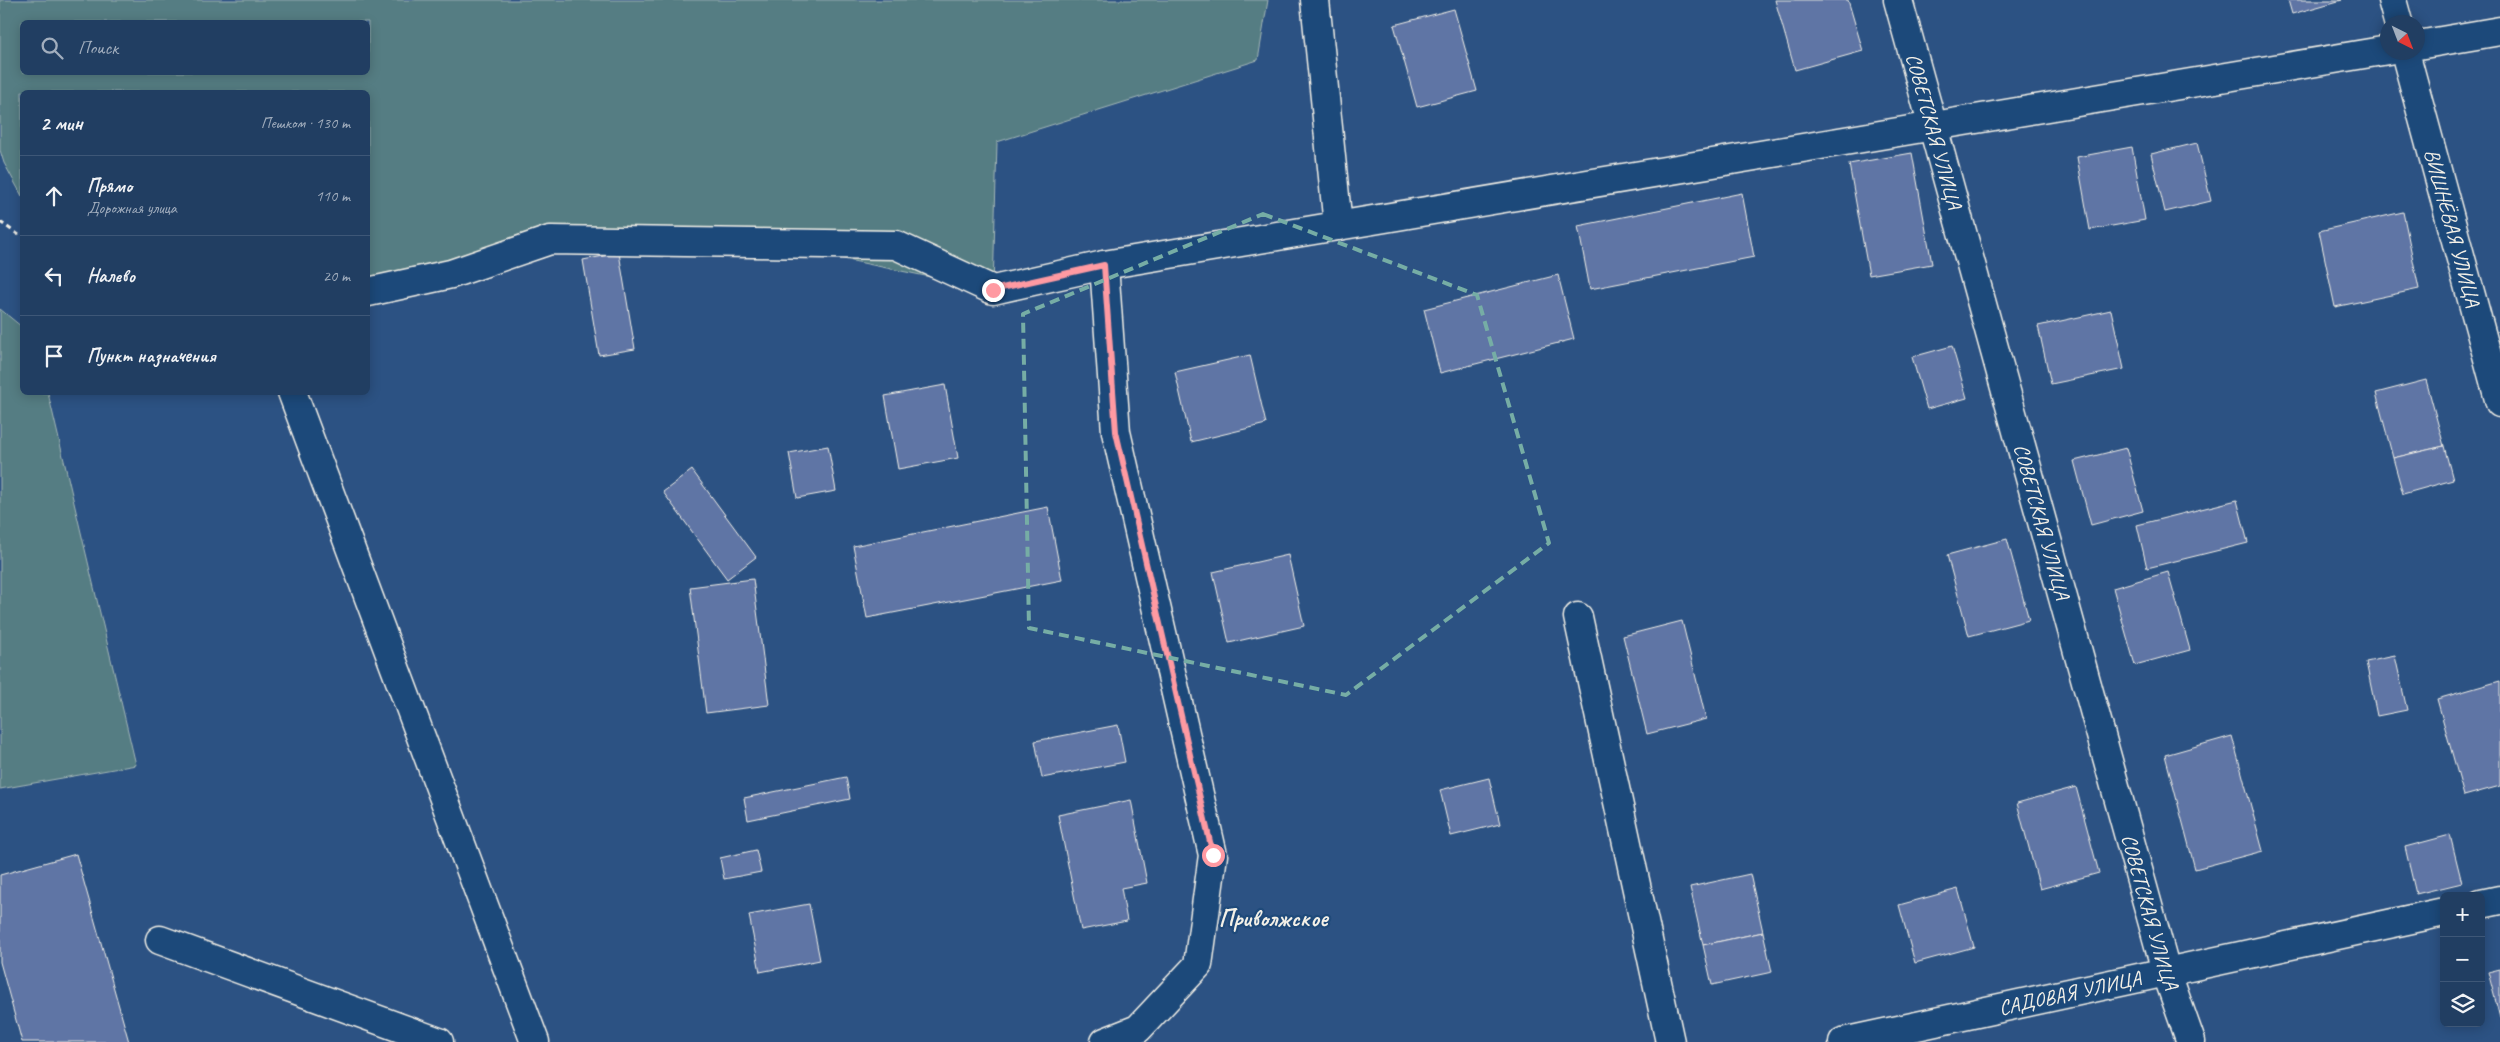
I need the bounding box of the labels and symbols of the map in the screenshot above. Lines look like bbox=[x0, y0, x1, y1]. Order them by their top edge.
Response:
north arrow bbox=[2380, 15, 2425, 60]
street label: СОВЕТСКАЯ УЛИЦА bbox=[1900, 50, 1968, 213]
street label: ВИШНЁВАЯ УЛИЦА bbox=[2419, 146, 2486, 310]
route end bbox=[982, 279, 1005, 302]
street label: СОВЕТСКАЯ УЛИЦА bbox=[2008, 441, 2076, 604]
street label: СОВЕТСКАЯ УЛИЦА bbox=[2116, 831, 2185, 994]
route start bbox=[1202, 844, 1225, 867]
district label: Приволжское bbox=[1219, 903, 1329, 933]
street label: САДОВАЯ УЛИЦА bbox=[1996, 965, 2145, 1021]

